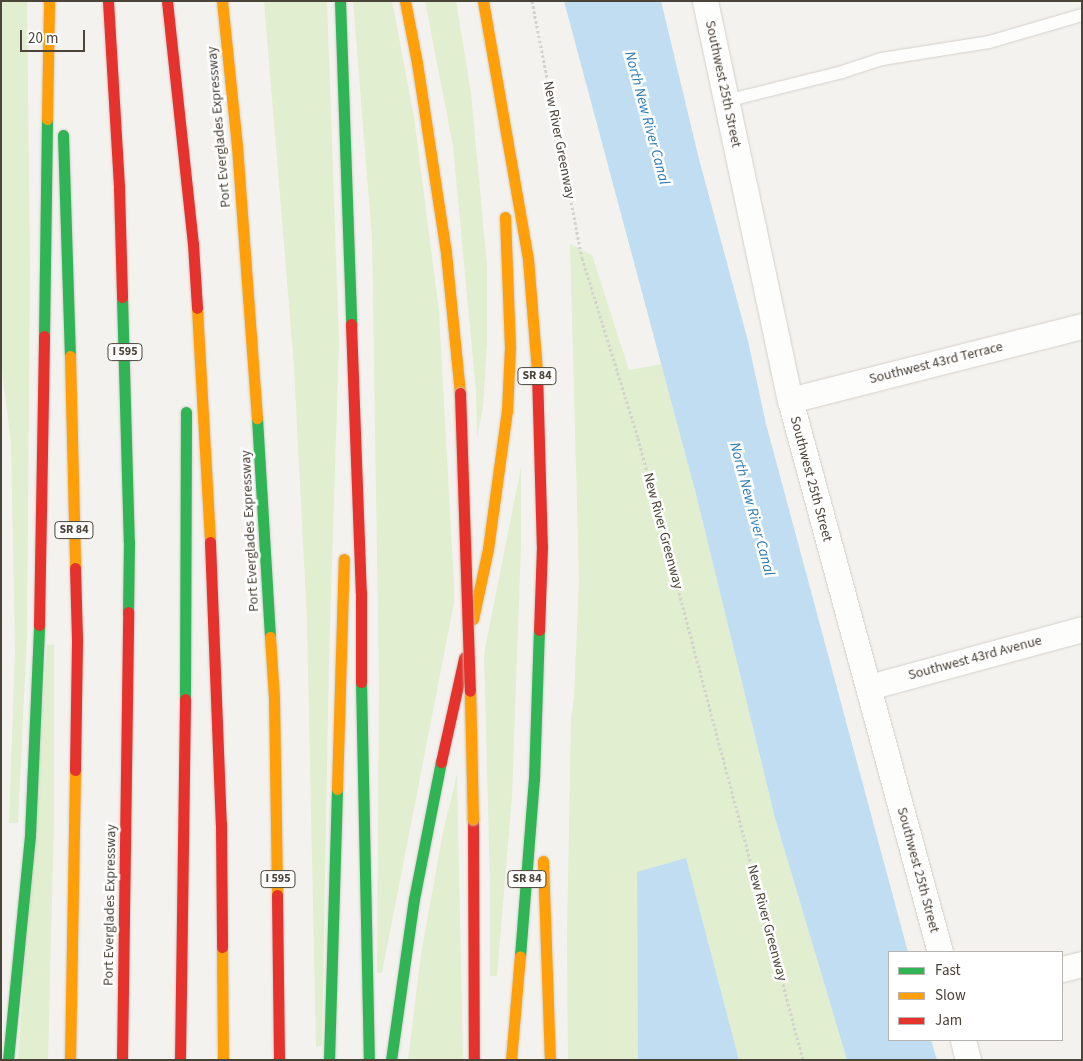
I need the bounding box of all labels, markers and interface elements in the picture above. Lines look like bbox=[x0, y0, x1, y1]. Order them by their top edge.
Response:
street label: Southwest 25th Street bbox=[701, 19, 745, 149]
scale bar bbox=[22, 20, 88, 52]
text: 20 m bbox=[28, 28, 58, 49]
street label: Port Everglades Expressway bbox=[204, 46, 234, 208]
water label: North New River Canal bbox=[621, 49, 673, 187]
street label: New River Greenway bbox=[539, 80, 579, 200]
street label: Southwest 43rd Terrace bbox=[867, 338, 1005, 388]
road number: I 595 bbox=[106, 342, 144, 362]
road number: SR 84 bbox=[517, 366, 557, 386]
street label: Southwest 25th Street bbox=[786, 414, 836, 544]
water label: North New River Canal bbox=[726, 440, 778, 578]
street label: Port Everglades Expressway bbox=[237, 450, 263, 612]
street label: New River Greenway bbox=[639, 471, 687, 591]
road number: SR 84 bbox=[54, 520, 94, 540]
street label: Southwest 43rd Avenue bbox=[906, 632, 1044, 684]
street label: Southwest 25th Street bbox=[893, 805, 943, 935]
street label: Port Everglades Expressway bbox=[100, 824, 120, 986]
street label: New River Greenway bbox=[743, 863, 791, 983]
road number: I 595 bbox=[259, 870, 297, 889]
road number: SR 84 bbox=[507, 870, 547, 889]
legend bbox=[888, 951, 1063, 1041]
text: Fast bbox=[935, 960, 961, 981]
text: Slow bbox=[935, 985, 966, 1006]
text: Jam bbox=[935, 1010, 962, 1031]

